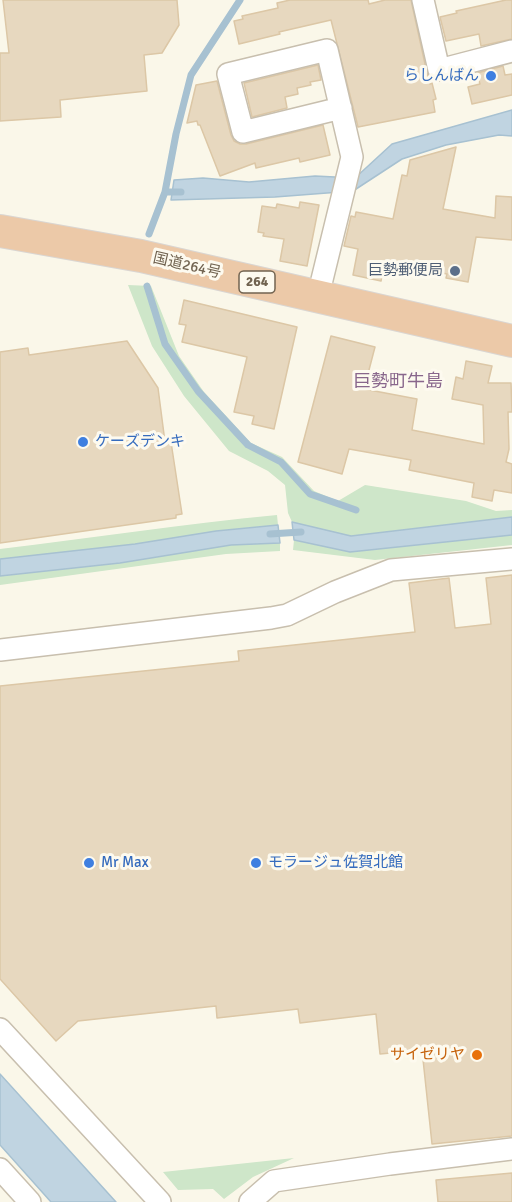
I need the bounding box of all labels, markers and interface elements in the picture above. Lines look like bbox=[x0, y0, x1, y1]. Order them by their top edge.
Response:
place label: らしんばん bbox=[404, 67, 479, 85]
marker: らしんばん bbox=[484, 69, 498, 83]
street label: 国道264号 bbox=[151, 249, 223, 283]
place label: 巨勢郵便局 bbox=[368, 262, 443, 280]
marker: 巨勢郵便局 bbox=[448, 264, 462, 278]
road number: 264 bbox=[239, 271, 275, 293]
district label: 巨勢町牛島 bbox=[353, 371, 443, 393]
place label: ケーズデンキ bbox=[95, 433, 185, 451]
marker: ケーズデンキ bbox=[76, 435, 90, 449]
place label: Mr Max bbox=[101, 854, 149, 872]
place label: モラージュ佐賀北館 bbox=[268, 854, 403, 872]
marker: Mr Max bbox=[82, 856, 96, 870]
marker: モラージュ佐賀北館 bbox=[249, 856, 263, 870]
place label: サイゼリヤ bbox=[390, 1046, 465, 1064]
marker: サイゼリヤ bbox=[470, 1048, 484, 1062]

